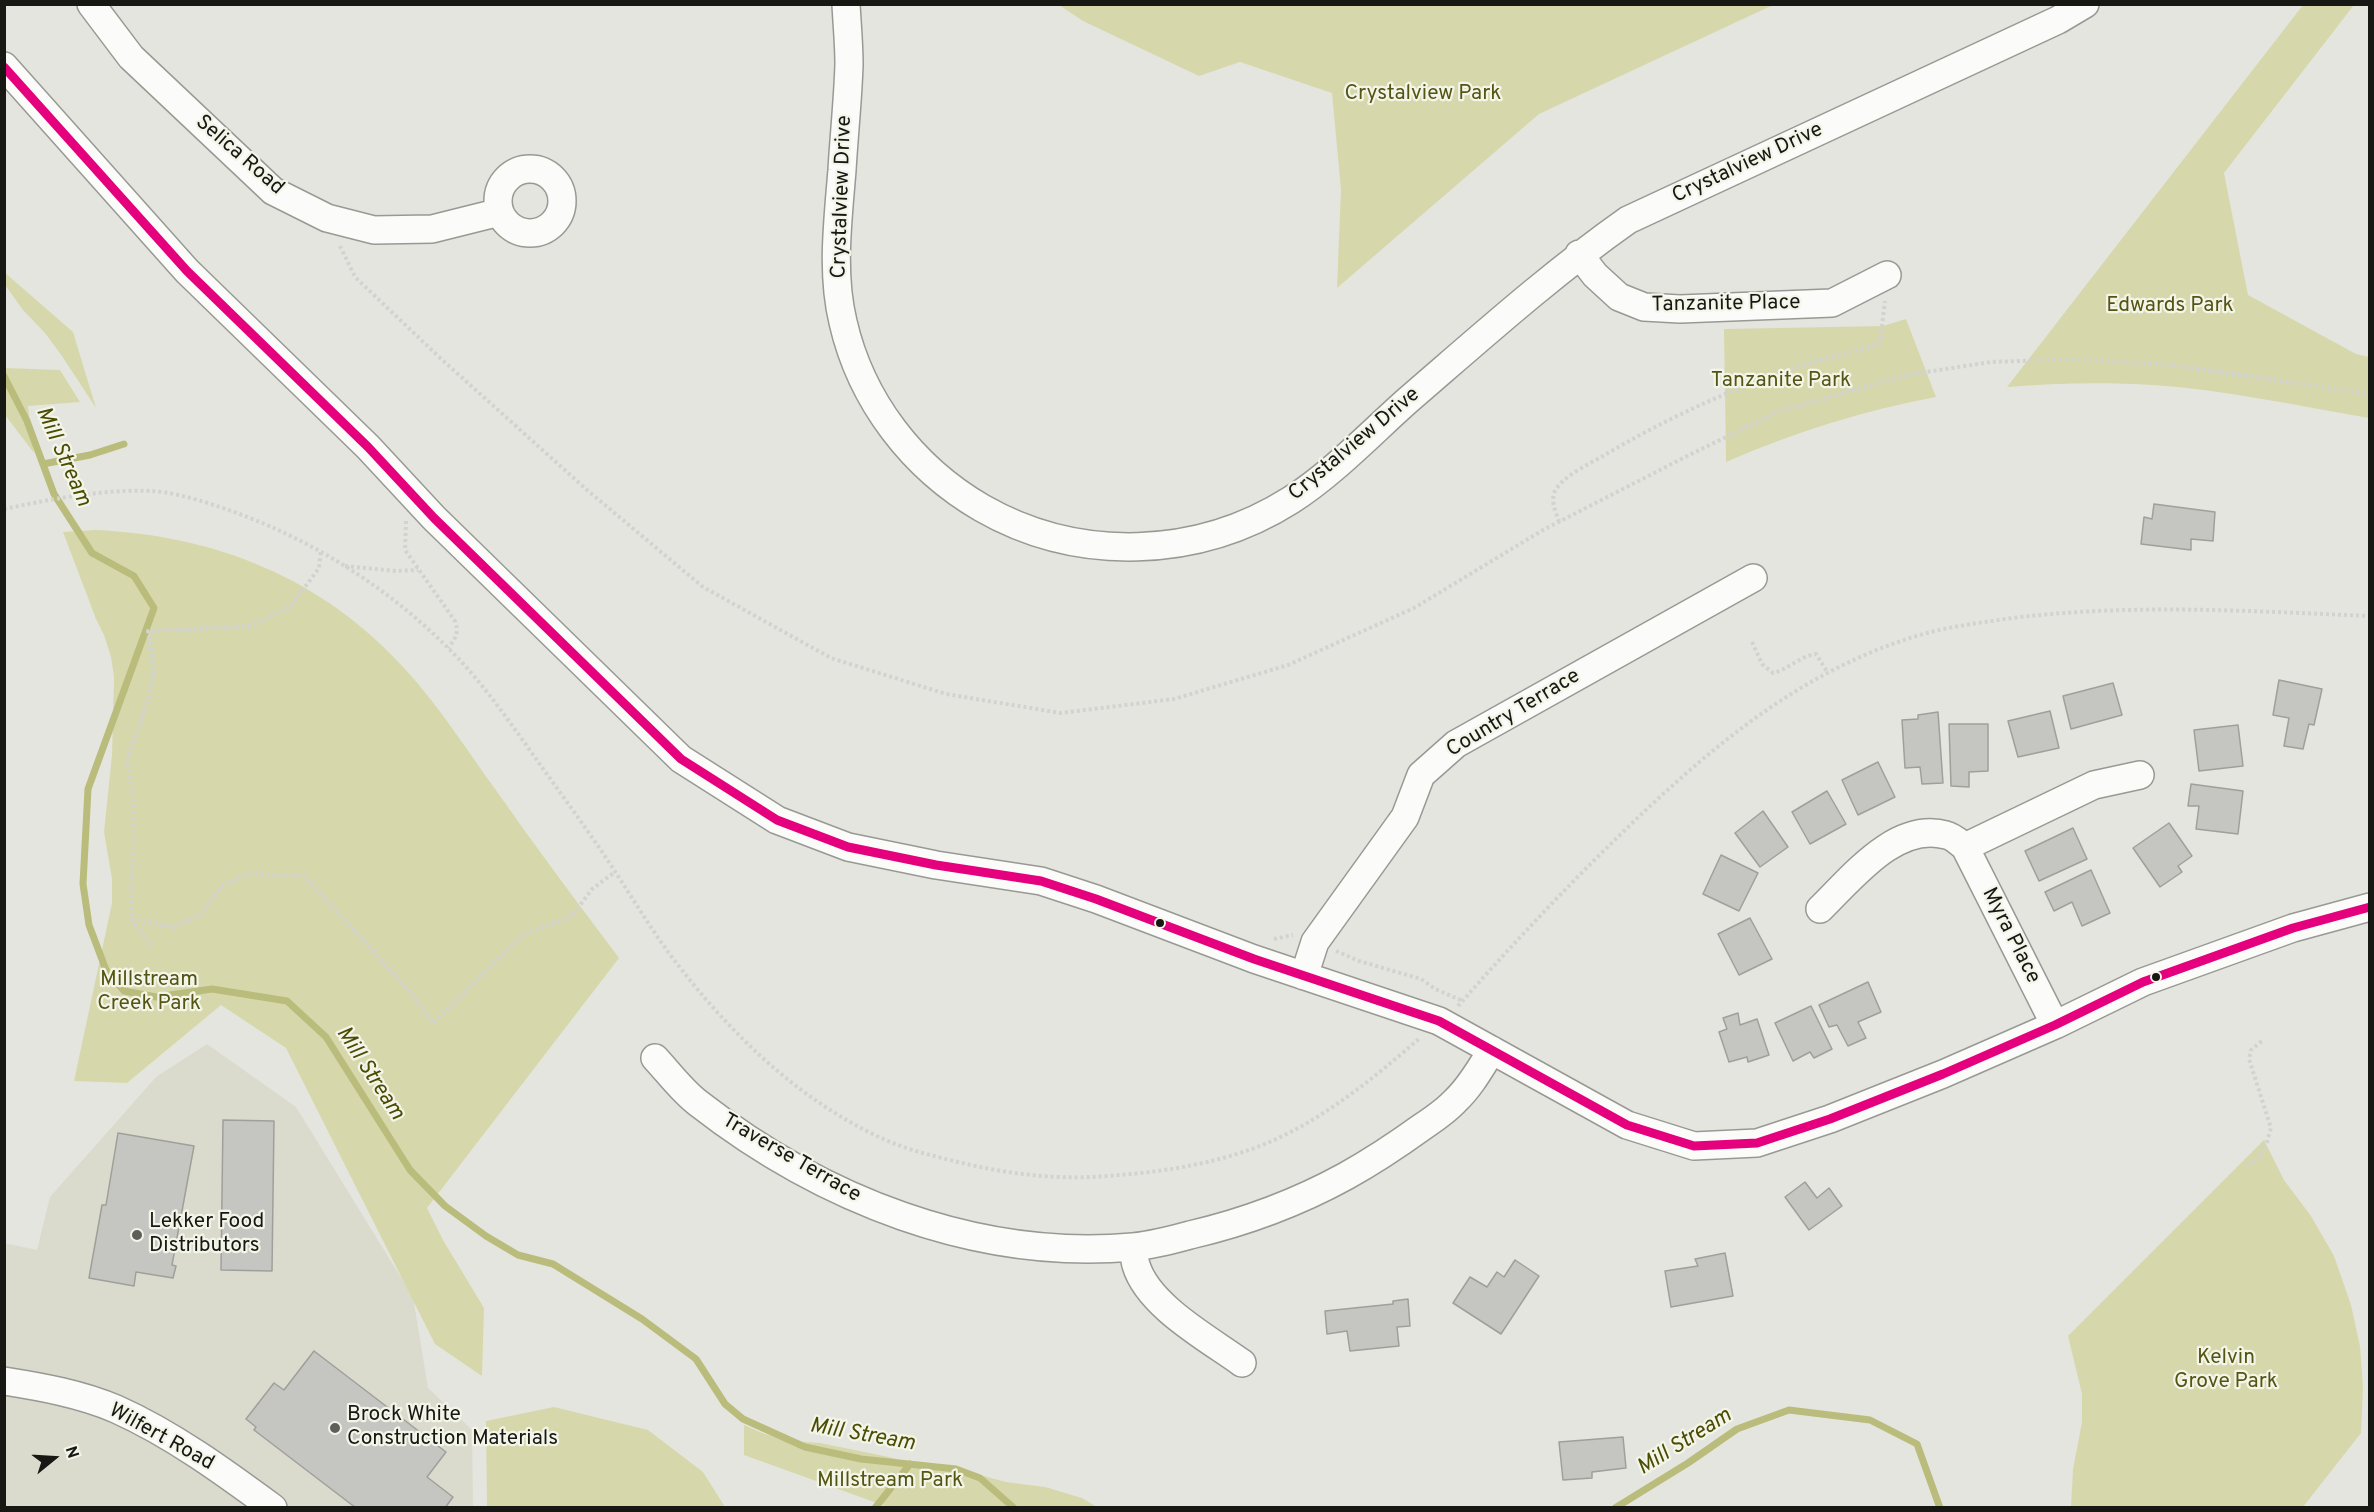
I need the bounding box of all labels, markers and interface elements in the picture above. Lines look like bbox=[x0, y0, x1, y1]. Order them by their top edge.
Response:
park label: Crystalview Park bbox=[1344, 82, 1502, 108]
street label: Selica Road bbox=[190, 111, 288, 201]
street label: Crystalview Drive bbox=[828, 115, 858, 279]
street label: Crystalview Drive bbox=[1669, 118, 1827, 210]
street label: Tanzanite Place bbox=[1651, 291, 1801, 319]
park label: Edwards Park bbox=[2106, 294, 2234, 320]
park label: Tanzanite Park bbox=[1711, 369, 1851, 395]
street label: Crystalview Drive bbox=[1284, 383, 1426, 507]
water label: Mill Stream bbox=[28, 403, 96, 511]
street label: Country Terrace bbox=[1443, 664, 1585, 764]
street label: Myra Place bbox=[1975, 884, 2045, 988]
unlabelled marker bbox=[1154, 917, 1166, 929]
park label: Millstream Creek Park bbox=[97, 968, 201, 1018]
unlabelled marker bbox=[2150, 971, 2162, 983]
water label: Mill Stream bbox=[329, 1022, 409, 1126]
street label: Traverse Terrace bbox=[717, 1109, 865, 1209]
place label: Lekker Food Distributors bbox=[149, 1210, 264, 1260]
marker: Lekker Food Distributors bbox=[130, 1228, 144, 1242]
park label: Kelvin Grove Park bbox=[2174, 1346, 2278, 1396]
street label: Wilfert Road bbox=[104, 1399, 218, 1477]
place label: Brock White Construction Materials bbox=[347, 1403, 558, 1453]
water label: Mill Stream bbox=[1633, 1404, 1737, 1482]
water label: Mill Stream bbox=[807, 1414, 917, 1458]
marker: Brock White Construction Materials bbox=[328, 1421, 342, 1435]
north arrow bbox=[24, 1428, 84, 1488]
text: N bbox=[60, 1444, 82, 1461]
park label: Millstream Park bbox=[817, 1469, 963, 1495]

